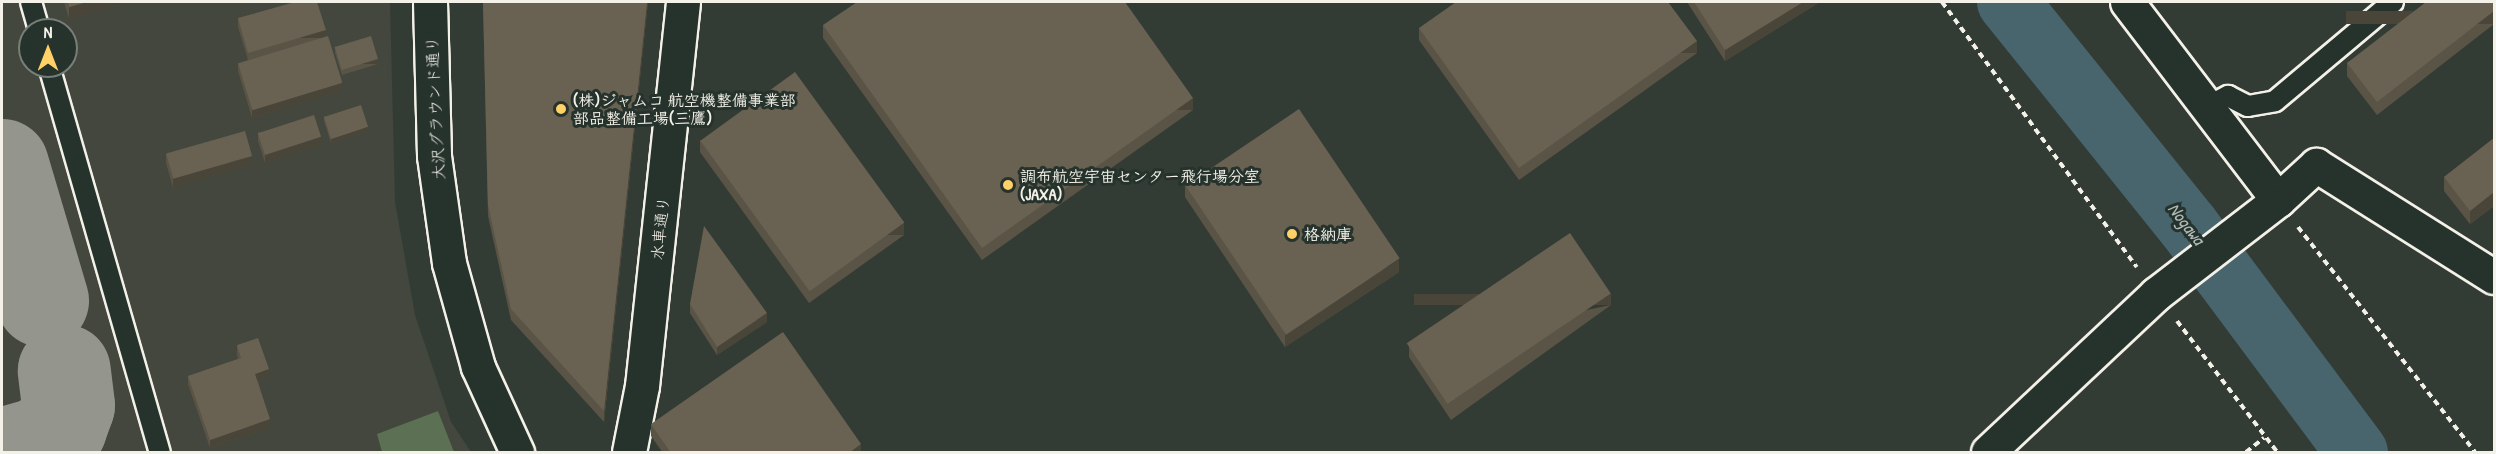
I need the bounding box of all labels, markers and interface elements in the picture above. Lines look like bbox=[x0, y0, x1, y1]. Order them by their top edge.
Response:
north arrow bbox=[18, 18, 78, 78]
text: N bbox=[44, 21, 52, 43]
street label: 大沢グラウンド通り bbox=[422, 36, 448, 180]
place label: (株)ジャムコ 航空機整備事業部 部品整備工場(三鷹) bbox=[573, 90, 796, 128]
marker: (株)ジャムコ 航空機整備事業部 部品整備工場(三鷹) bbox=[554, 102, 568, 116]
place label: 調布航空宇宙センター飛行場分室 (JAXA) bbox=[1020, 166, 1260, 204]
marker: 調布航空宇宙センター飛行場分室 (JAXA) bbox=[1001, 178, 1015, 192]
street label: 水車通り bbox=[647, 195, 673, 261]
water label: Nogawa bbox=[2163, 199, 2209, 249]
place label: 格納庫 bbox=[1304, 224, 1352, 244]
marker: 格納庫 bbox=[1285, 227, 1299, 241]

